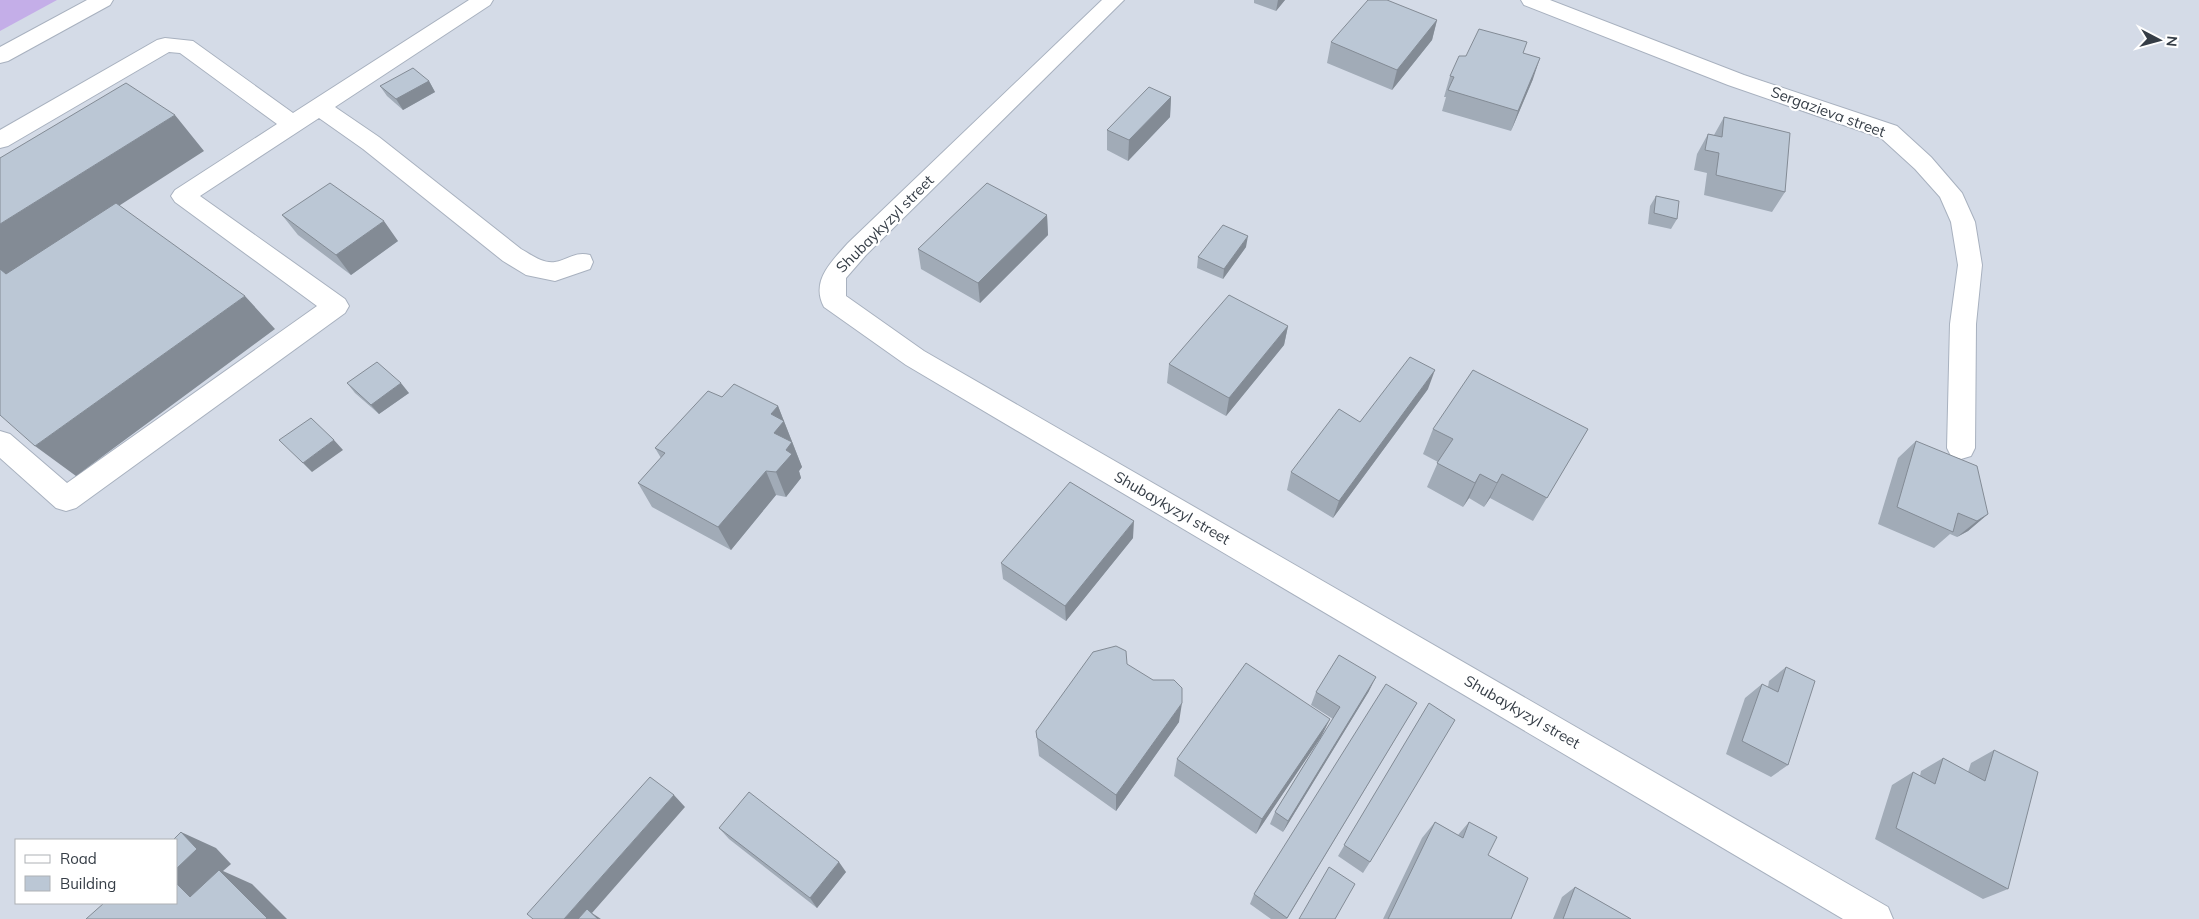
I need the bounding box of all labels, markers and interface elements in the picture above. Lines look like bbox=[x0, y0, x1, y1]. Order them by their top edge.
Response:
north arrow bbox=[2134, 15, 2184, 65]
text: N bbox=[2162, 35, 2181, 48]
street label: Sergazieva street bbox=[1768, 82, 1888, 141]
street label: Shubaykyzyl street bbox=[832, 171, 938, 277]
street label: Shubaykyzyl street bbox=[1111, 467, 1234, 548]
street label: Shubaykyzyl street bbox=[1461, 671, 1584, 752]
legend bbox=[15, 839, 178, 904]
text: Road bbox=[60, 849, 97, 868]
text: Building bbox=[60, 874, 116, 893]

